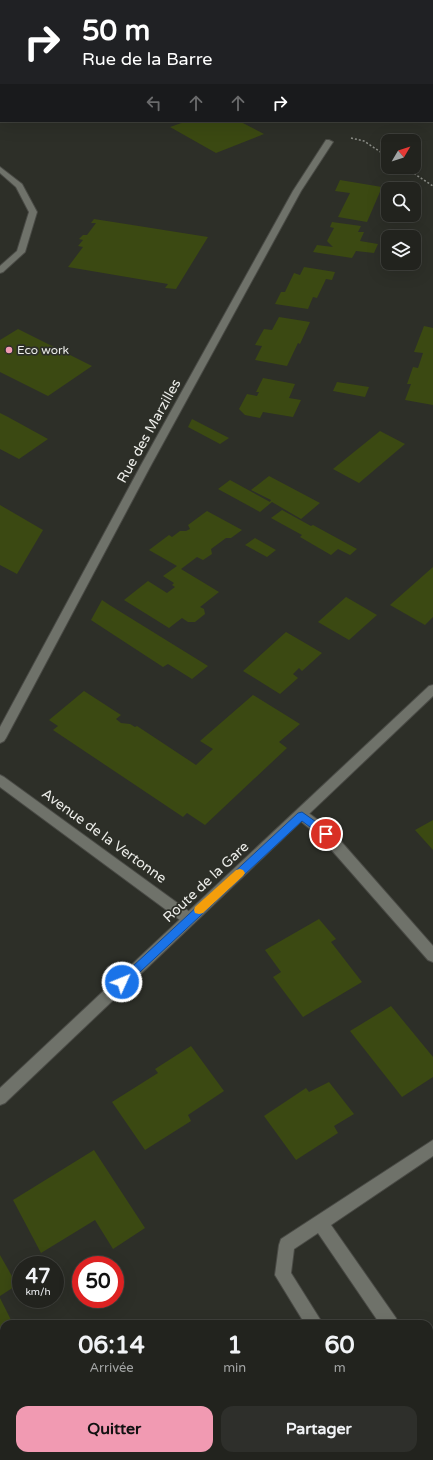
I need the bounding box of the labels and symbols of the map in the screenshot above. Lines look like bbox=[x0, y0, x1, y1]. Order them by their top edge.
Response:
north arrow bbox=[381, 134, 421, 174]
place label: Eco work bbox=[17, 343, 70, 357]
marker: Eco work bbox=[4, 345, 14, 355]
street label: Rue des Marzilles bbox=[113, 376, 185, 486]
street label: Avenue de la Vertonne bbox=[38, 785, 170, 887]
pin bbox=[309, 817, 343, 851]
street label: Route de la Gare bbox=[160, 838, 252, 926]
position arrow bbox=[101, 961, 143, 1003]
speed limit sign: 50 bbox=[72, 1256, 124, 1308]

